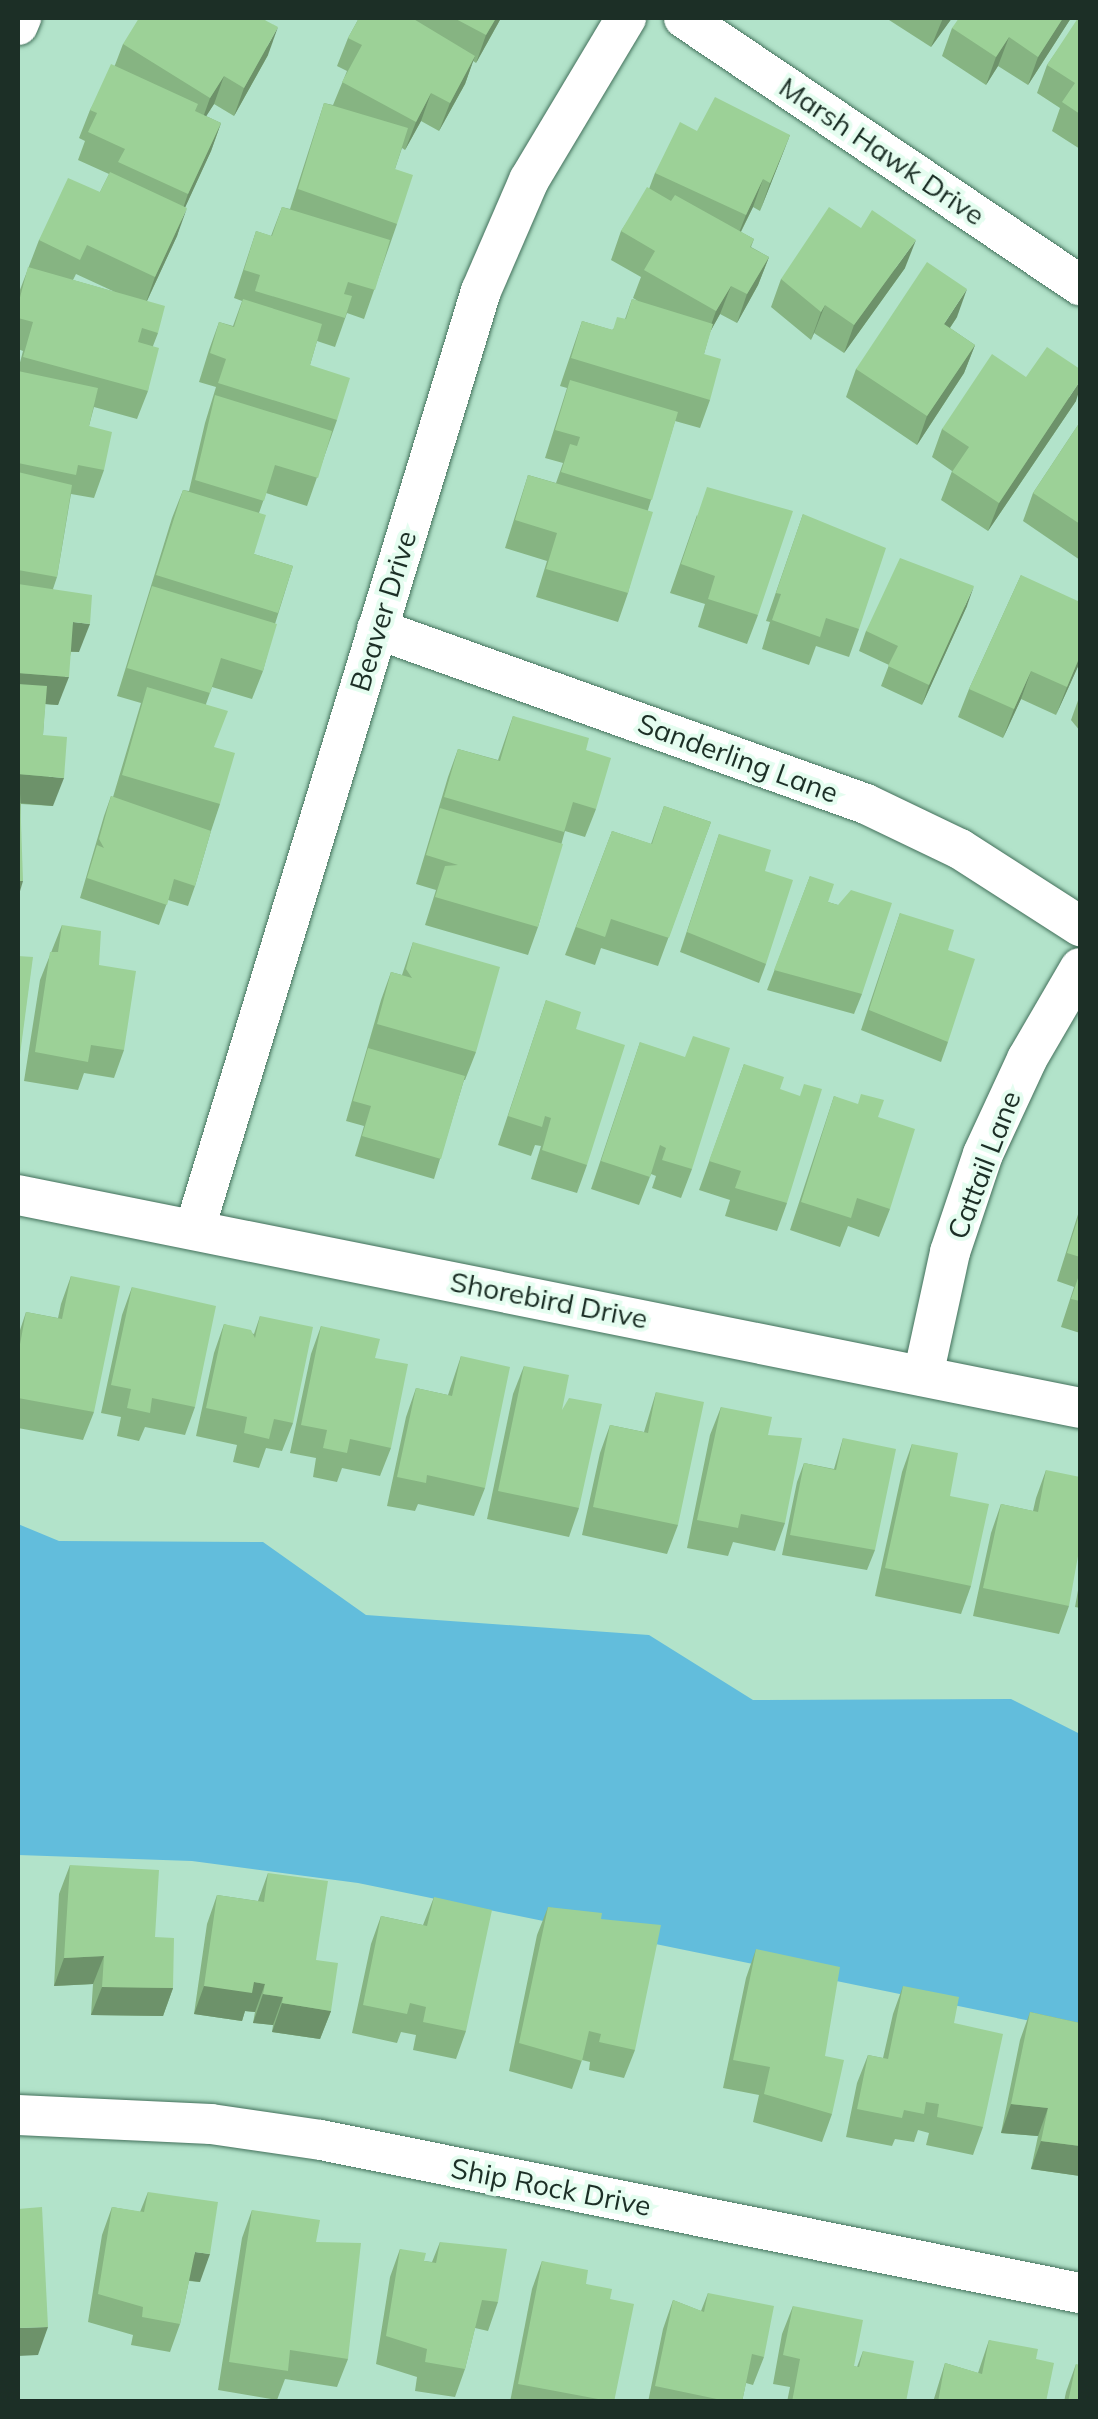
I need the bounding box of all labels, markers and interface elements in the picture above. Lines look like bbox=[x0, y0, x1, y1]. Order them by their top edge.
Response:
street label: Marsh Hawk Drive bbox=[773, 70, 991, 232]
street label: Beaver Drive bbox=[343, 527, 423, 695]
street label: Sanderling Lane bbox=[633, 706, 843, 810]
street label: Cattail Lane bbox=[940, 1086, 1028, 1244]
street label: Shorebird Drive bbox=[448, 1264, 650, 1336]
street label: Ship Rock Drive bbox=[448, 2151, 654, 2223]

